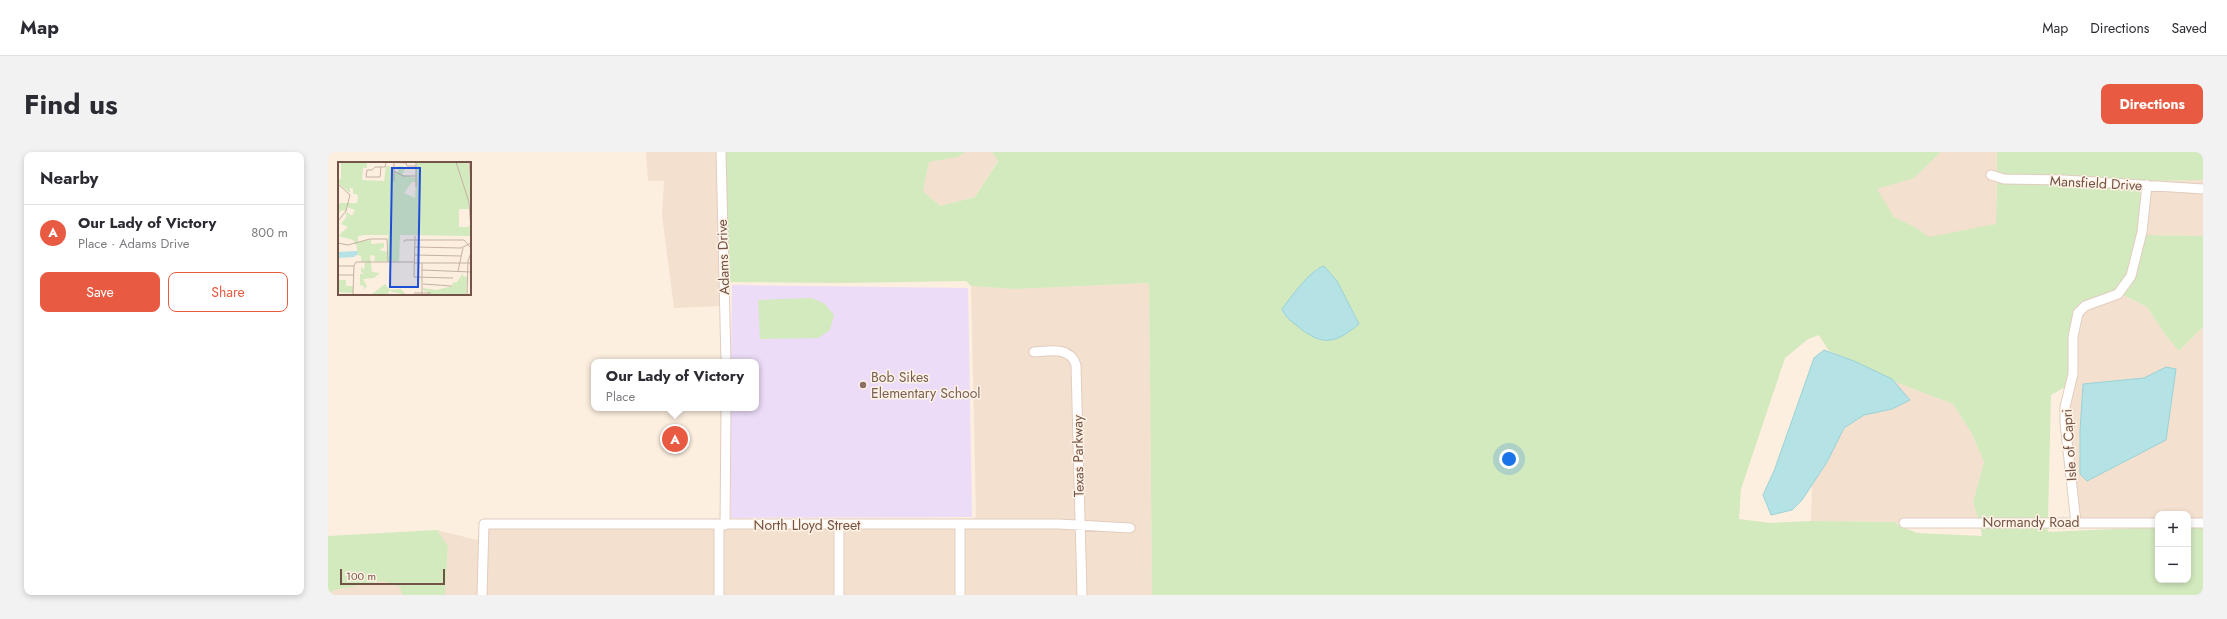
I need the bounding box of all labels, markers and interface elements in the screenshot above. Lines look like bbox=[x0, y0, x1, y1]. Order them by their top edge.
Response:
text: Map bbox=[20, 14, 59, 41]
text: Map bbox=[2042, 18, 2068, 38]
text: Directions bbox=[2090, 18, 2150, 38]
text: Saved bbox=[2172, 18, 2207, 38]
text: Find us bbox=[24, 84, 118, 125]
button: Directions bbox=[2101, 84, 2203, 124]
inset map bbox=[338, 162, 471, 295]
text: Nearby bbox=[40, 166, 98, 190]
street label: Mansfield Drive bbox=[2049, 171, 2143, 195]
text: Our Lady of Victory bbox=[78, 212, 216, 234]
street label: Adams Drive bbox=[712, 219, 734, 295]
text: A bbox=[48, 223, 58, 242]
text: 800 m bbox=[251, 223, 288, 242]
text: Place · Adams Drive bbox=[78, 234, 189, 253]
button: Save bbox=[40, 272, 160, 312]
button: Share bbox=[168, 272, 288, 312]
popup bbox=[591, 359, 759, 411]
text: Our Lady of Victory bbox=[606, 365, 744, 387]
place label: Bob Sikes Elementary School bbox=[871, 367, 981, 403]
marker: Bob Sikes Elementary School bbox=[858, 380, 868, 390]
text: Place bbox=[606, 387, 635, 406]
street label: Isle of Capri bbox=[2057, 408, 2081, 482]
street label: Texas Parkway bbox=[1067, 414, 1089, 497]
pin: A bbox=[662, 424, 688, 454]
your location bbox=[1499, 449, 1519, 469]
map controls bbox=[2155, 511, 2191, 583]
button: + bbox=[2155, 511, 2191, 547]
street label: Normandy Road bbox=[1983, 512, 2079, 532]
street label: North Lloyd Street bbox=[754, 515, 861, 535]
button: − bbox=[2155, 547, 2191, 583]
scale bar bbox=[340, 567, 445, 586]
text: 100 m bbox=[346, 568, 376, 584]

